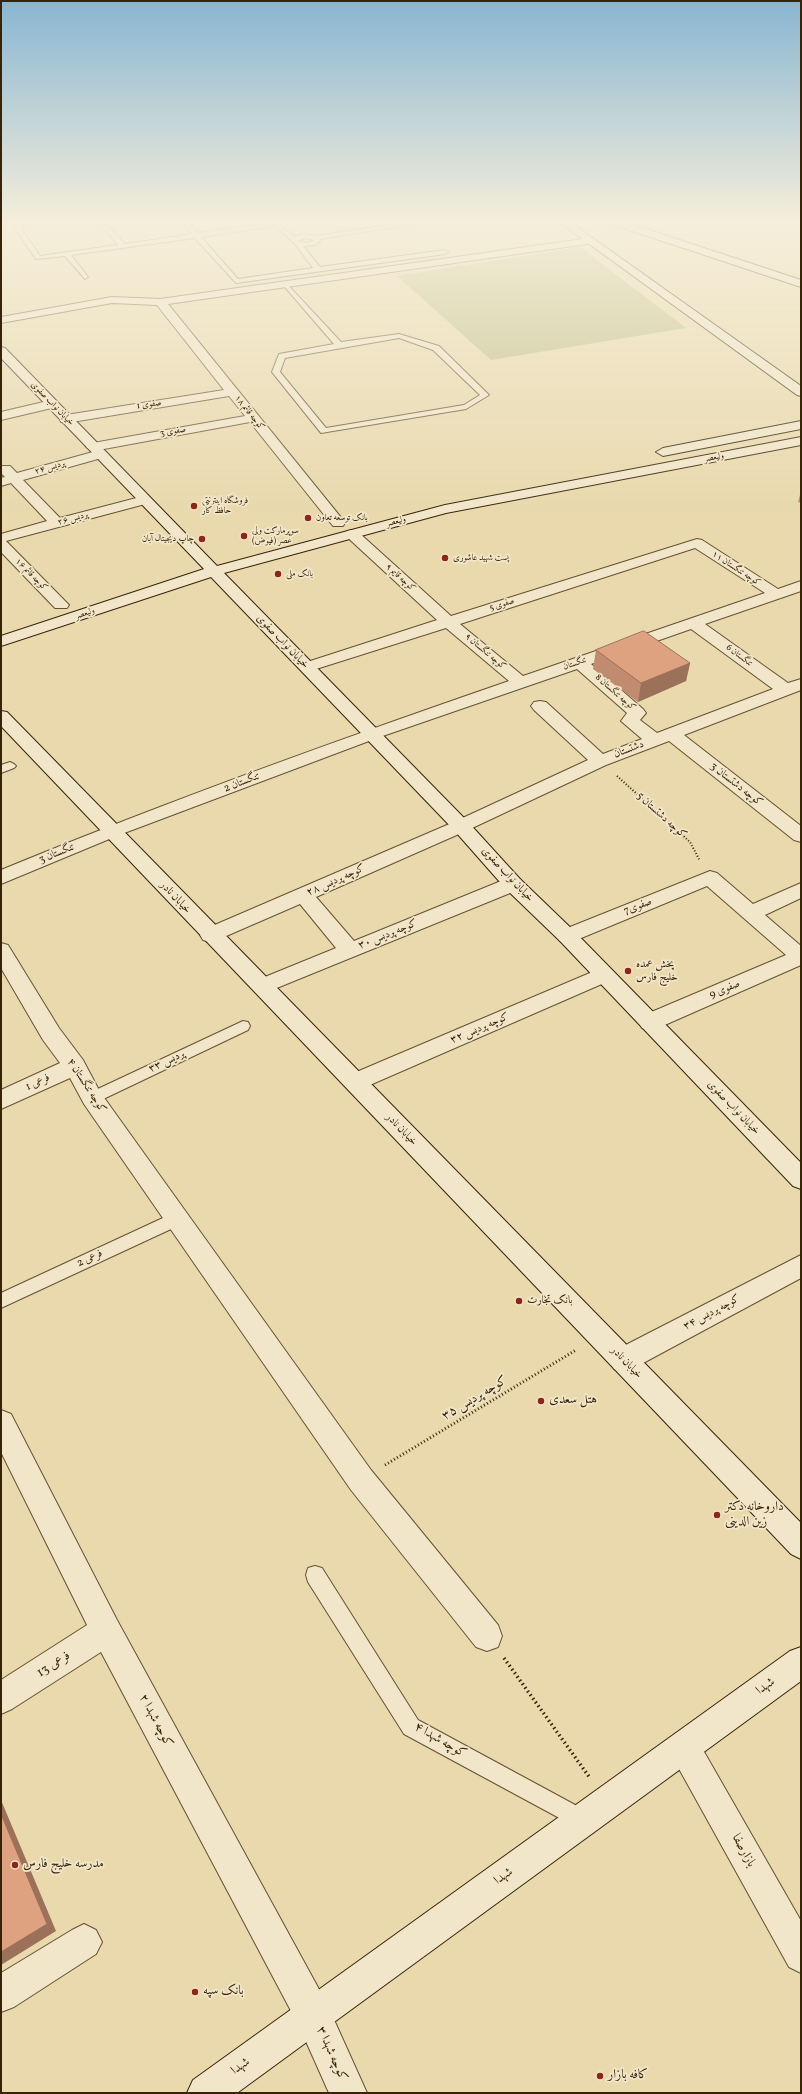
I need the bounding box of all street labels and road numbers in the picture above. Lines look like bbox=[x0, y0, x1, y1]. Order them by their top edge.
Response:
street label: خیابان نواب صفوی bbox=[28, 380, 76, 428]
street label: کوچه قائم ۱۸ bbox=[232, 393, 266, 433]
street label: صفوی 1 bbox=[136, 398, 162, 412]
street label: صفوی 3 bbox=[159, 424, 187, 440]
street label: ولیعصر bbox=[703, 451, 725, 465]
street label: پردیس ۲۴ bbox=[33, 458, 67, 478]
street label: پردیس ۲۶ bbox=[56, 510, 90, 528]
street label: ولیعصر bbox=[385, 514, 407, 530]
street label: کوچه تنگستان ۱۱ bbox=[709, 549, 763, 589]
street label: کوچه قائم ۱۶ bbox=[12, 556, 50, 594]
street label: کوچه قایم ۹ bbox=[383, 562, 417, 594]
street label: صفوی 5 bbox=[488, 596, 516, 614]
street label: ولیعصر bbox=[74, 606, 96, 622]
street label: خیابان نواب صفوی bbox=[253, 612, 311, 672]
street label: کوچه تنگستان ۹ bbox=[462, 631, 508, 673]
street label: تنگستان 6 bbox=[723, 643, 755, 669]
street label: تنگستان bbox=[562, 655, 588, 673]
street label: کوچه تنگستان 8 bbox=[592, 672, 638, 714]
street label: دشتستان bbox=[612, 738, 646, 762]
street label: کوچه دشتستان 3 bbox=[707, 760, 765, 810]
street label: تنگستان 2 bbox=[222, 770, 262, 796]
street label: کوچه دشتستان 5 bbox=[633, 790, 689, 842]
street label: تنگستان 3 bbox=[37, 841, 77, 867]
street label: خیابان نواب صفوی bbox=[478, 845, 536, 905]
street label: کوچه پردیس ۲۸ bbox=[305, 862, 367, 900]
street label: خیابان نادر bbox=[157, 879, 193, 917]
street label: صفوی7 bbox=[622, 895, 654, 919]
street label: کوچه پردیس ۳۰ bbox=[357, 917, 419, 953]
street label: صفوی 9 bbox=[708, 978, 742, 1002]
street label: کوچه پردیس ۳۲ bbox=[449, 1011, 511, 1047]
street label: پردیس ۳۳ bbox=[147, 1048, 187, 1076]
street label: کوچه تنگستان ۴ bbox=[64, 1056, 108, 1116]
street label: فرعی 1 bbox=[24, 1072, 52, 1094]
street label: خیابان نواب صفوی bbox=[704, 1078, 762, 1138]
street label: خیابان نادر bbox=[383, 1111, 419, 1149]
street label: فرعی 2 bbox=[75, 1247, 105, 1271]
street label: کوچه پردیس ۳۴ bbox=[681, 1293, 743, 1333]
street label: خیابان نادر bbox=[608, 1344, 644, 1382]
street label: کوچه پردیس ۳۵ bbox=[439, 1373, 511, 1425]
street label: فرعی 13 bbox=[34, 1649, 74, 1681]
street label: شهدا bbox=[754, 1675, 778, 1699]
street label: کوچه شهدا ۲ bbox=[134, 1692, 176, 1750]
street label: کوچه شهدا ۴ bbox=[411, 1720, 469, 1762]
street label: بازارصفا bbox=[728, 1832, 758, 1870]
street label: شهدا bbox=[492, 1865, 516, 1889]
street label: کوچه شهدا ۳ bbox=[312, 2024, 350, 2084]
street label: شهدا bbox=[229, 2055, 253, 2079]

